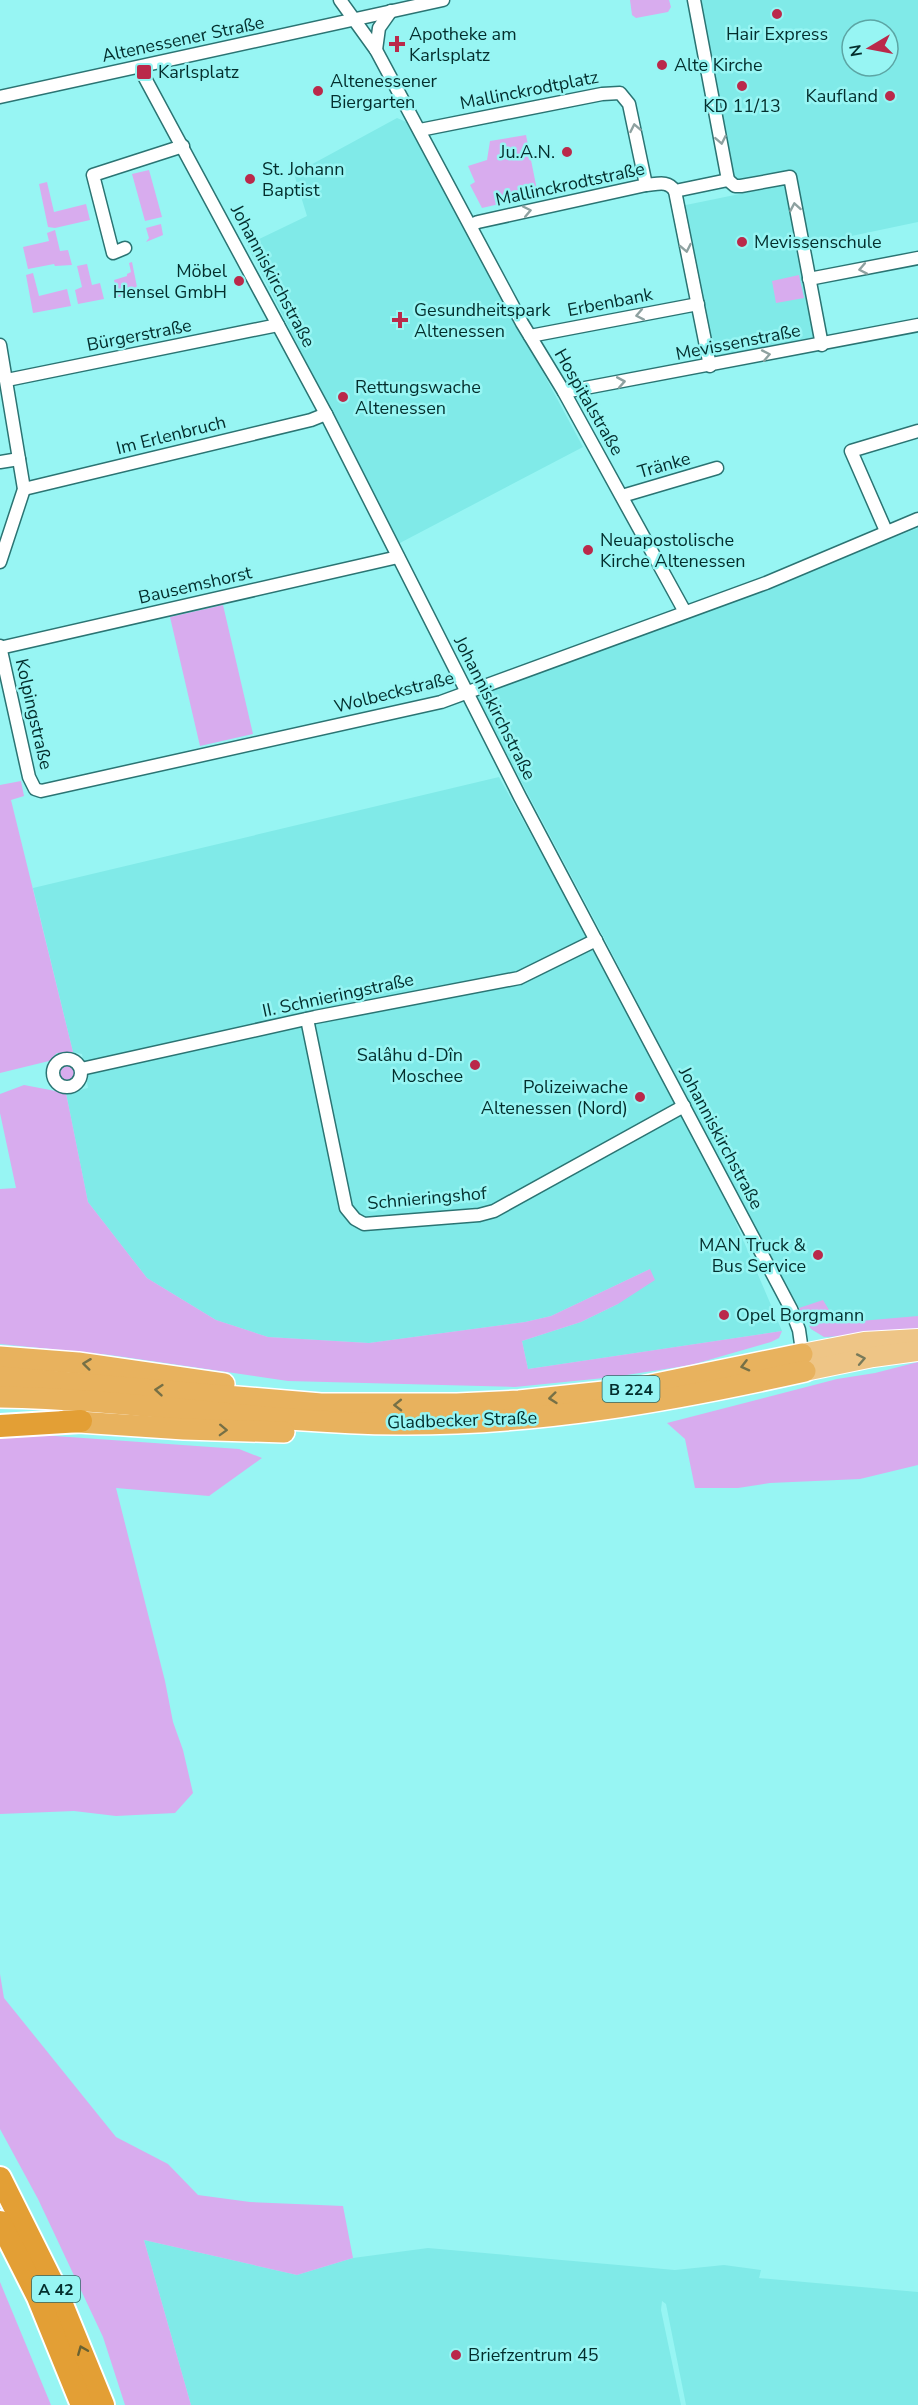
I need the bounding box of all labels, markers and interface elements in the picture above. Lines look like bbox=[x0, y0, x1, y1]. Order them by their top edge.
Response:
marker: Hair Express bbox=[770, 7, 784, 21]
street label: Altenessener Straße bbox=[100, 10, 266, 68]
north arrow bbox=[840, 18, 900, 78]
place label: Apotheke am Karlsplatz bbox=[409, 22, 517, 67]
place label: Hair Express bbox=[726, 22, 828, 46]
marker: Apotheke am Karlsplatz bbox=[390, 37, 404, 51]
text: N bbox=[844, 43, 868, 58]
place label: Alte Kirche bbox=[674, 53, 763, 77]
marker: Alte Kirche bbox=[655, 58, 669, 72]
place label: Karlsplatz bbox=[158, 60, 239, 84]
marker: Karlsplatz bbox=[135, 63, 153, 81]
street label: Mallinckrodtplatz bbox=[458, 65, 600, 115]
place label: Altenessener Biergarten bbox=[330, 69, 438, 114]
marker: KD 11/13 bbox=[735, 79, 749, 93]
marker: Altenessener Biergarten bbox=[311, 84, 325, 98]
place label: Kaufland bbox=[806, 84, 878, 108]
marker: Kaufland bbox=[883, 89, 897, 103]
place label: KD 11/13 bbox=[703, 94, 781, 118]
one-way arrow bbox=[629, 123, 642, 133]
one-way arrow bbox=[714, 134, 727, 144]
place label: Ju.A.N. bbox=[499, 140, 555, 164]
marker: Ju.A.N. bbox=[560, 145, 574, 159]
street label: Mallinckrodtstraße bbox=[493, 156, 647, 212]
place label: St. Johann Baptist bbox=[262, 157, 344, 202]
marker: St. Johann Baptist bbox=[243, 172, 257, 186]
street label: Johanniskirchstraße bbox=[225, 200, 321, 352]
one-way arrow bbox=[789, 203, 802, 213]
one-way arrow bbox=[522, 205, 532, 218]
place label: Mevissenschule bbox=[754, 230, 882, 254]
marker: Mevissenschule bbox=[735, 235, 749, 249]
one-way arrow bbox=[679, 242, 692, 252]
place label: Möbel Hensel GmbH bbox=[113, 259, 228, 304]
one-way arrow bbox=[859, 262, 869, 275]
marker: Möbel Hensel GmbH bbox=[232, 274, 246, 288]
street label: Erbenbank bbox=[565, 282, 656, 322]
place label: Gesundheitspark Altenessen bbox=[414, 298, 552, 343]
one-way arrow bbox=[636, 308, 646, 321]
marker: Gesundheitspark Altenessen bbox=[391, 311, 409, 329]
street label: Bürgerstraße bbox=[84, 313, 194, 357]
street label: Mevissenstraße bbox=[673, 318, 803, 366]
street label: Hospitalstraße bbox=[549, 344, 629, 460]
one-way arrow bbox=[761, 349, 771, 362]
place label: Rettungswache Altenessen bbox=[355, 375, 481, 420]
one-way arrow bbox=[616, 376, 626, 389]
marker: Rettungswache Altenessen bbox=[336, 390, 350, 404]
street label: Im Erlenbruch bbox=[114, 410, 228, 460]
street label: Tränke bbox=[635, 446, 693, 484]
place label: Neuapostolische Kirche Altenessen bbox=[600, 528, 746, 573]
marker: Neuapostolische Kirche Altenessen bbox=[581, 543, 595, 557]
street label: Bausemshorst bbox=[136, 560, 255, 610]
street label: Johanniskirchstraße bbox=[448, 631, 542, 784]
street label: Kolpingstraße bbox=[10, 656, 58, 772]
street label: Wolbeckstraße bbox=[332, 666, 456, 718]
street label: II. Schnieringstraße bbox=[260, 967, 416, 1023]
place label: Salâhu d-Dîn Moschee bbox=[357, 1043, 463, 1088]
marker: Salâhu d-Dîn Moschee bbox=[468, 1058, 482, 1072]
street label: Johanniskirchstraße bbox=[673, 1062, 769, 1214]
place label: Polizeiwache Altenessen (Nord) bbox=[481, 1075, 628, 1120]
marker: Polizeiwache Altenessen (Nord) bbox=[633, 1090, 647, 1104]
street label: Schnieringshof bbox=[366, 1181, 489, 1215]
place label: MAN Truck & Bus Service bbox=[699, 1233, 807, 1278]
marker: MAN Truck & Bus Service bbox=[811, 1248, 825, 1262]
place label: Opel Borgmann bbox=[736, 1303, 864, 1327]
marker: Opel Borgmann bbox=[717, 1308, 731, 1322]
one-way arrow bbox=[856, 1353, 866, 1366]
one-way arrow bbox=[83, 1358, 92, 1371]
one-way arrow bbox=[740, 1358, 750, 1371]
road number: B 224 bbox=[602, 1376, 660, 1402]
one-way arrow bbox=[154, 1384, 163, 1397]
one-way arrow bbox=[548, 1391, 557, 1404]
one-way arrow bbox=[394, 1399, 403, 1411]
street label: Gladbecker Straße bbox=[387, 1405, 537, 1435]
one-way arrow bbox=[218, 1424, 227, 1437]
road number: A 42 bbox=[32, 2276, 80, 2302]
place label: Briefzentrum 45 bbox=[468, 2343, 599, 2367]
one-way arrow bbox=[77, 2346, 89, 2357]
marker: Briefzentrum 45 bbox=[449, 2348, 463, 2362]

